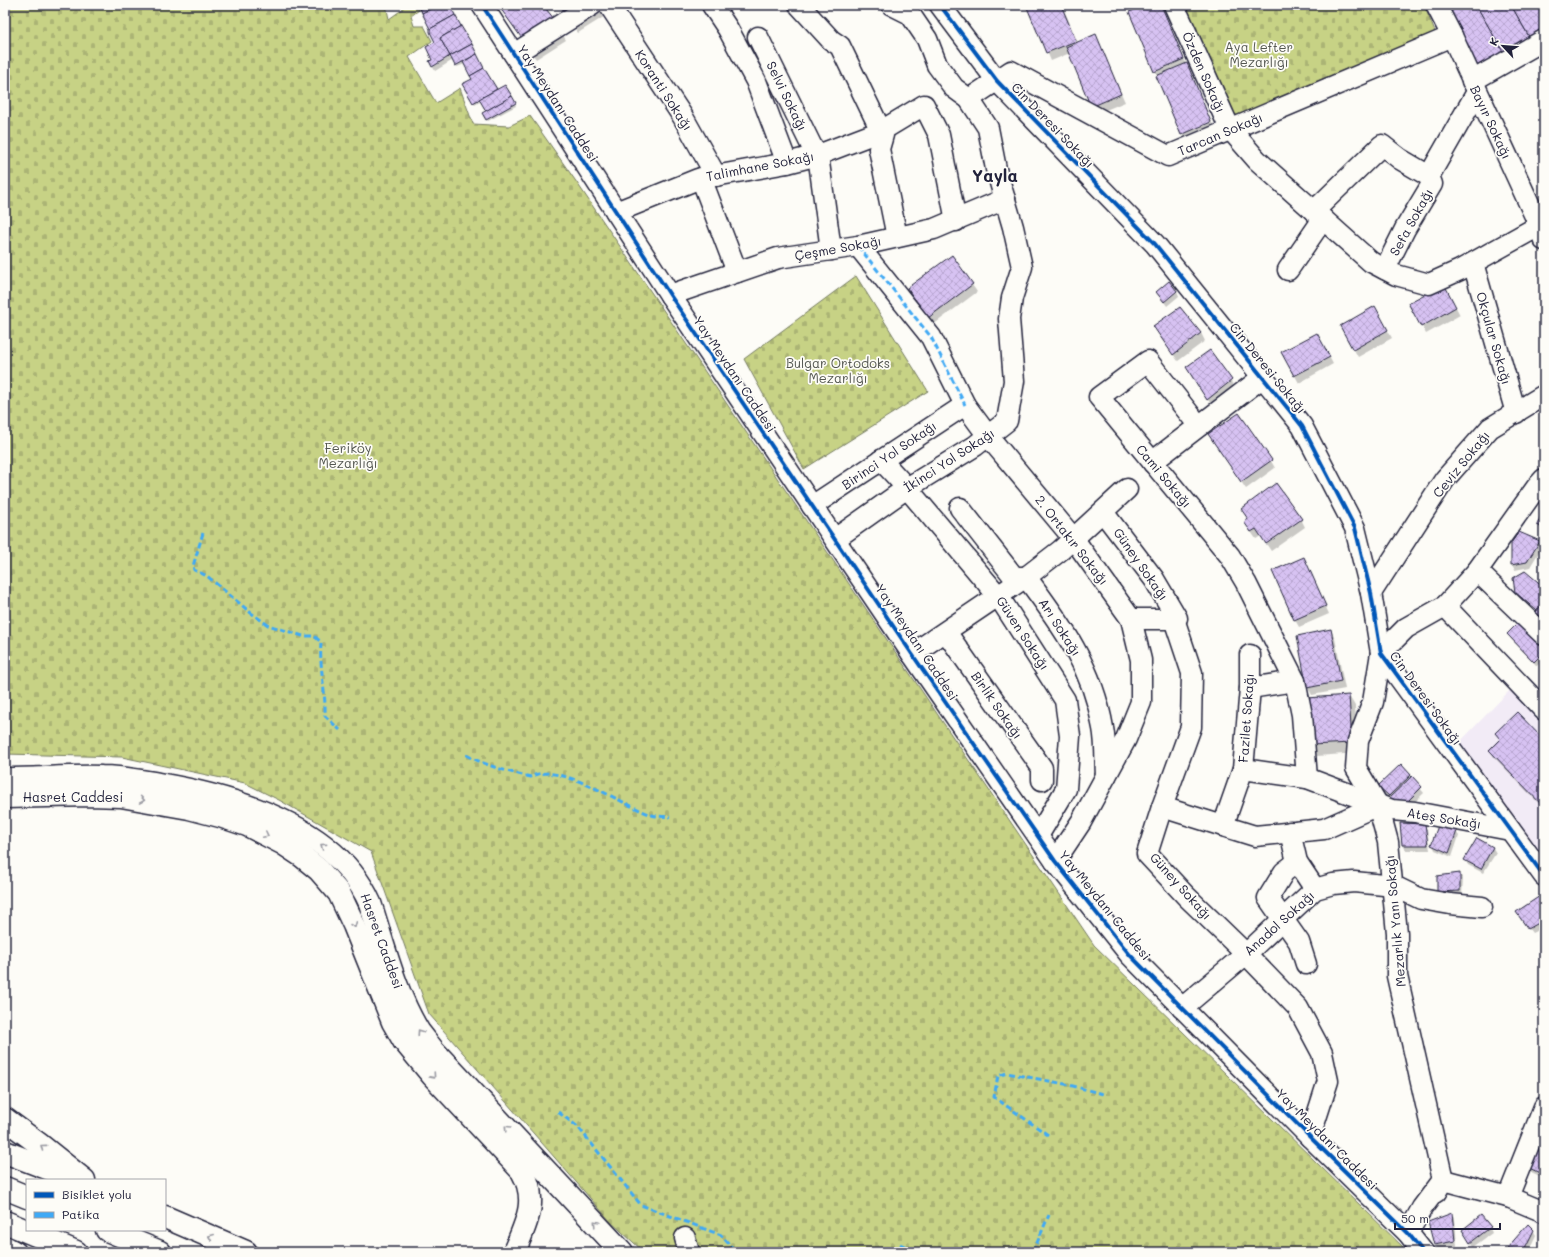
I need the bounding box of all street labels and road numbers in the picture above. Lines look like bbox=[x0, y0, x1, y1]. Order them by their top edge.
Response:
street label: Özden Sokağı bbox=[1179, 29, 1230, 115]
street label: Yay Meydanı Caddesi bbox=[514, 41, 603, 165]
street label: Koranti Sokağı bbox=[632, 46, 697, 133]
street label: Selvi Sokağı bbox=[763, 58, 812, 133]
street label: Cin Deresi Sokağı bbox=[1008, 78, 1098, 171]
street label: Bayır Sokağı bbox=[1467, 82, 1516, 161]
street label: Tarcan Sokağı bbox=[1175, 108, 1265, 159]
street label: Talimhane Sokağı bbox=[705, 147, 815, 184]
street label: Sefa Sokağı bbox=[1385, 185, 1436, 258]
street label: Çeşme Sokağı bbox=[793, 232, 883, 264]
street label: Okçular Sokağı bbox=[1473, 290, 1516, 386]
street label: Yay Meydanı Caddesi bbox=[690, 312, 781, 435]
street label: Cin Deresi Sokağı bbox=[1226, 319, 1310, 417]
street label: Birinci Yol Sokağı bbox=[838, 417, 939, 493]
street label: İkinci Yol Sokağı bbox=[900, 424, 997, 495]
street label: Ceviz Sokağı bbox=[1428, 427, 1493, 501]
street label: Cami Sokağı bbox=[1133, 441, 1196, 511]
street label: 2. Ortakır Sokağı bbox=[1032, 491, 1113, 588]
street label: Güney Sokağı bbox=[1110, 524, 1173, 603]
street label: Yay Meydanı Caddesi bbox=[872, 580, 963, 703]
street label: Güven Sokağı bbox=[993, 593, 1054, 673]
street label: Arı Sokağı bbox=[1035, 595, 1085, 659]
street label: Cin Deresi Sokağı bbox=[1387, 647, 1466, 748]
street label: Birlik Sokağı bbox=[968, 668, 1027, 742]
street label: Fazilet Sokağı bbox=[1234, 673, 1257, 763]
street label: Hasret Caddesi bbox=[23, 788, 123, 805]
street label: Ateş Sokağı bbox=[1406, 803, 1482, 832]
street label: Yay Meydanı Caddesi bbox=[1056, 846, 1155, 963]
street label: Güney Sokağı bbox=[1147, 849, 1216, 923]
street label: Mezarlık Yanı Sokağı bbox=[1380, 854, 1409, 988]
street label: Anadol Sokağı bbox=[1240, 886, 1318, 959]
street label: Hasret Caddesi bbox=[357, 891, 408, 991]
street label: Yay Meydanı Caddesi bbox=[1273, 1084, 1382, 1193]

